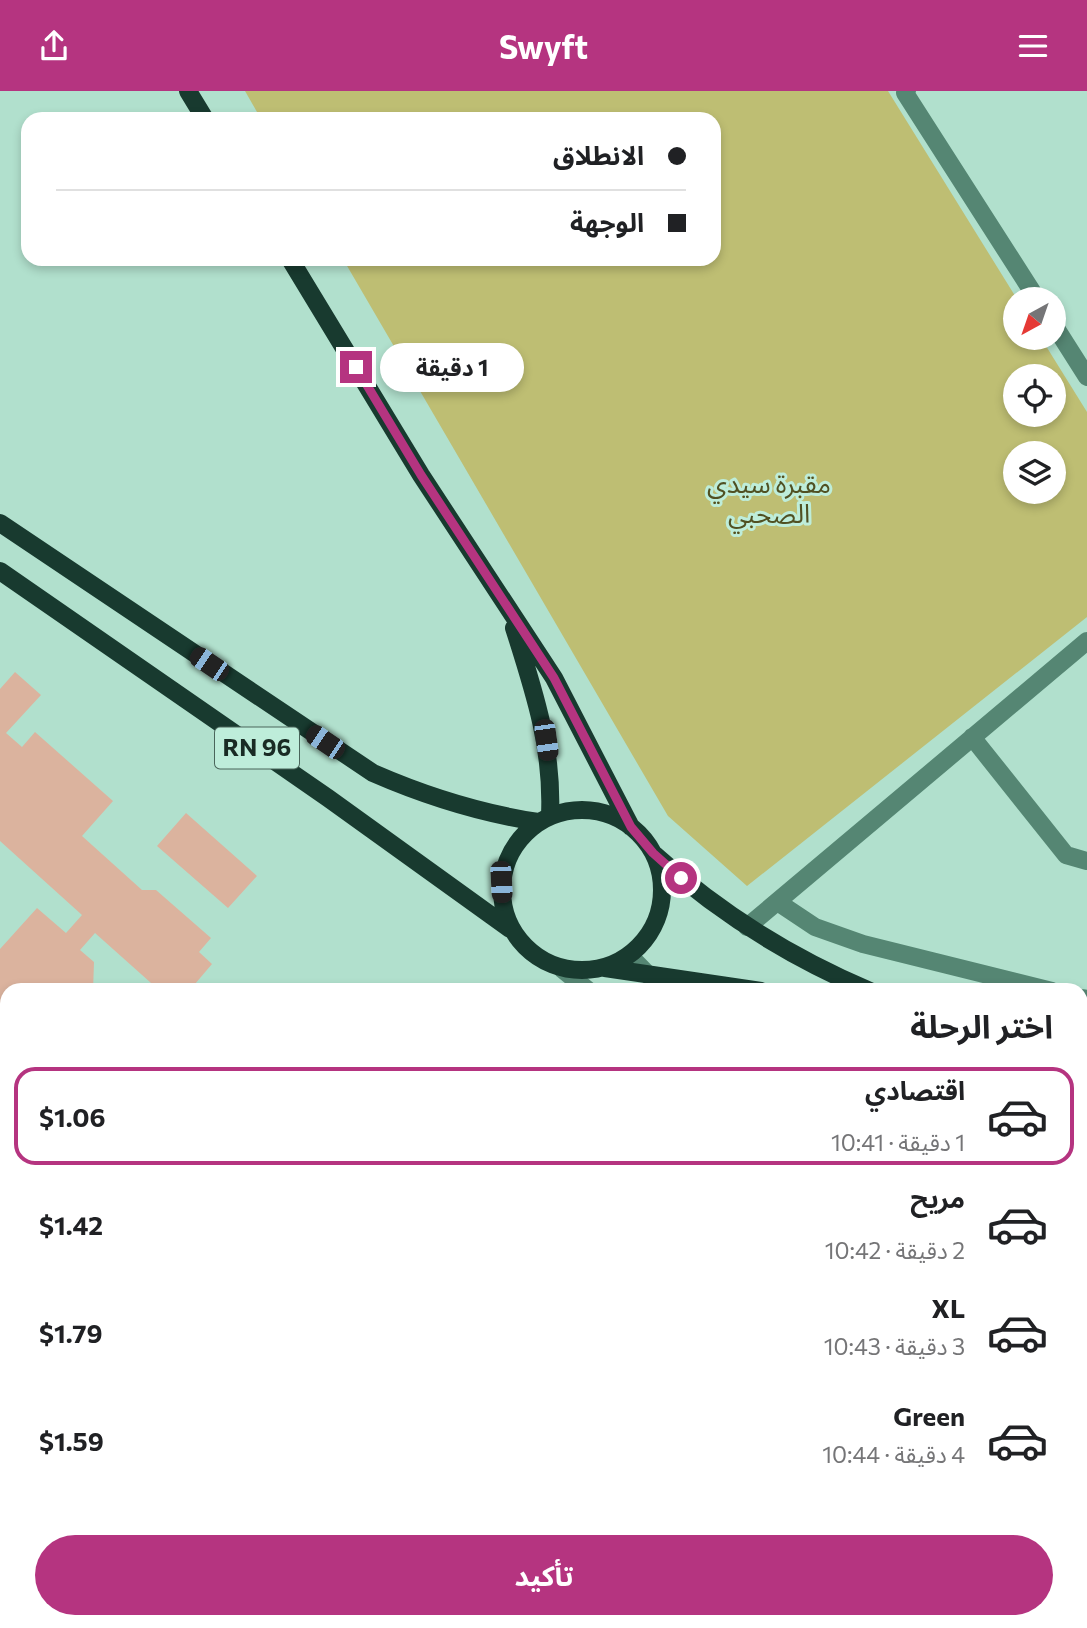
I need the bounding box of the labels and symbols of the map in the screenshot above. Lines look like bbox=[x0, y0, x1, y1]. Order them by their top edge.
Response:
north arrow bbox=[1003, 287, 1066, 350]
callout: 1 دقيقة bbox=[380, 343, 524, 391]
route end bbox=[340, 351, 372, 383]
park label: مقبرة سيدي الصحبي bbox=[707, 467, 831, 534]
car bbox=[186, 644, 233, 684]
car bbox=[533, 718, 560, 762]
car bbox=[302, 722, 349, 762]
road number: RN 96 bbox=[215, 727, 299, 769]
car bbox=[490, 860, 513, 904]
route start bbox=[665, 862, 697, 894]

